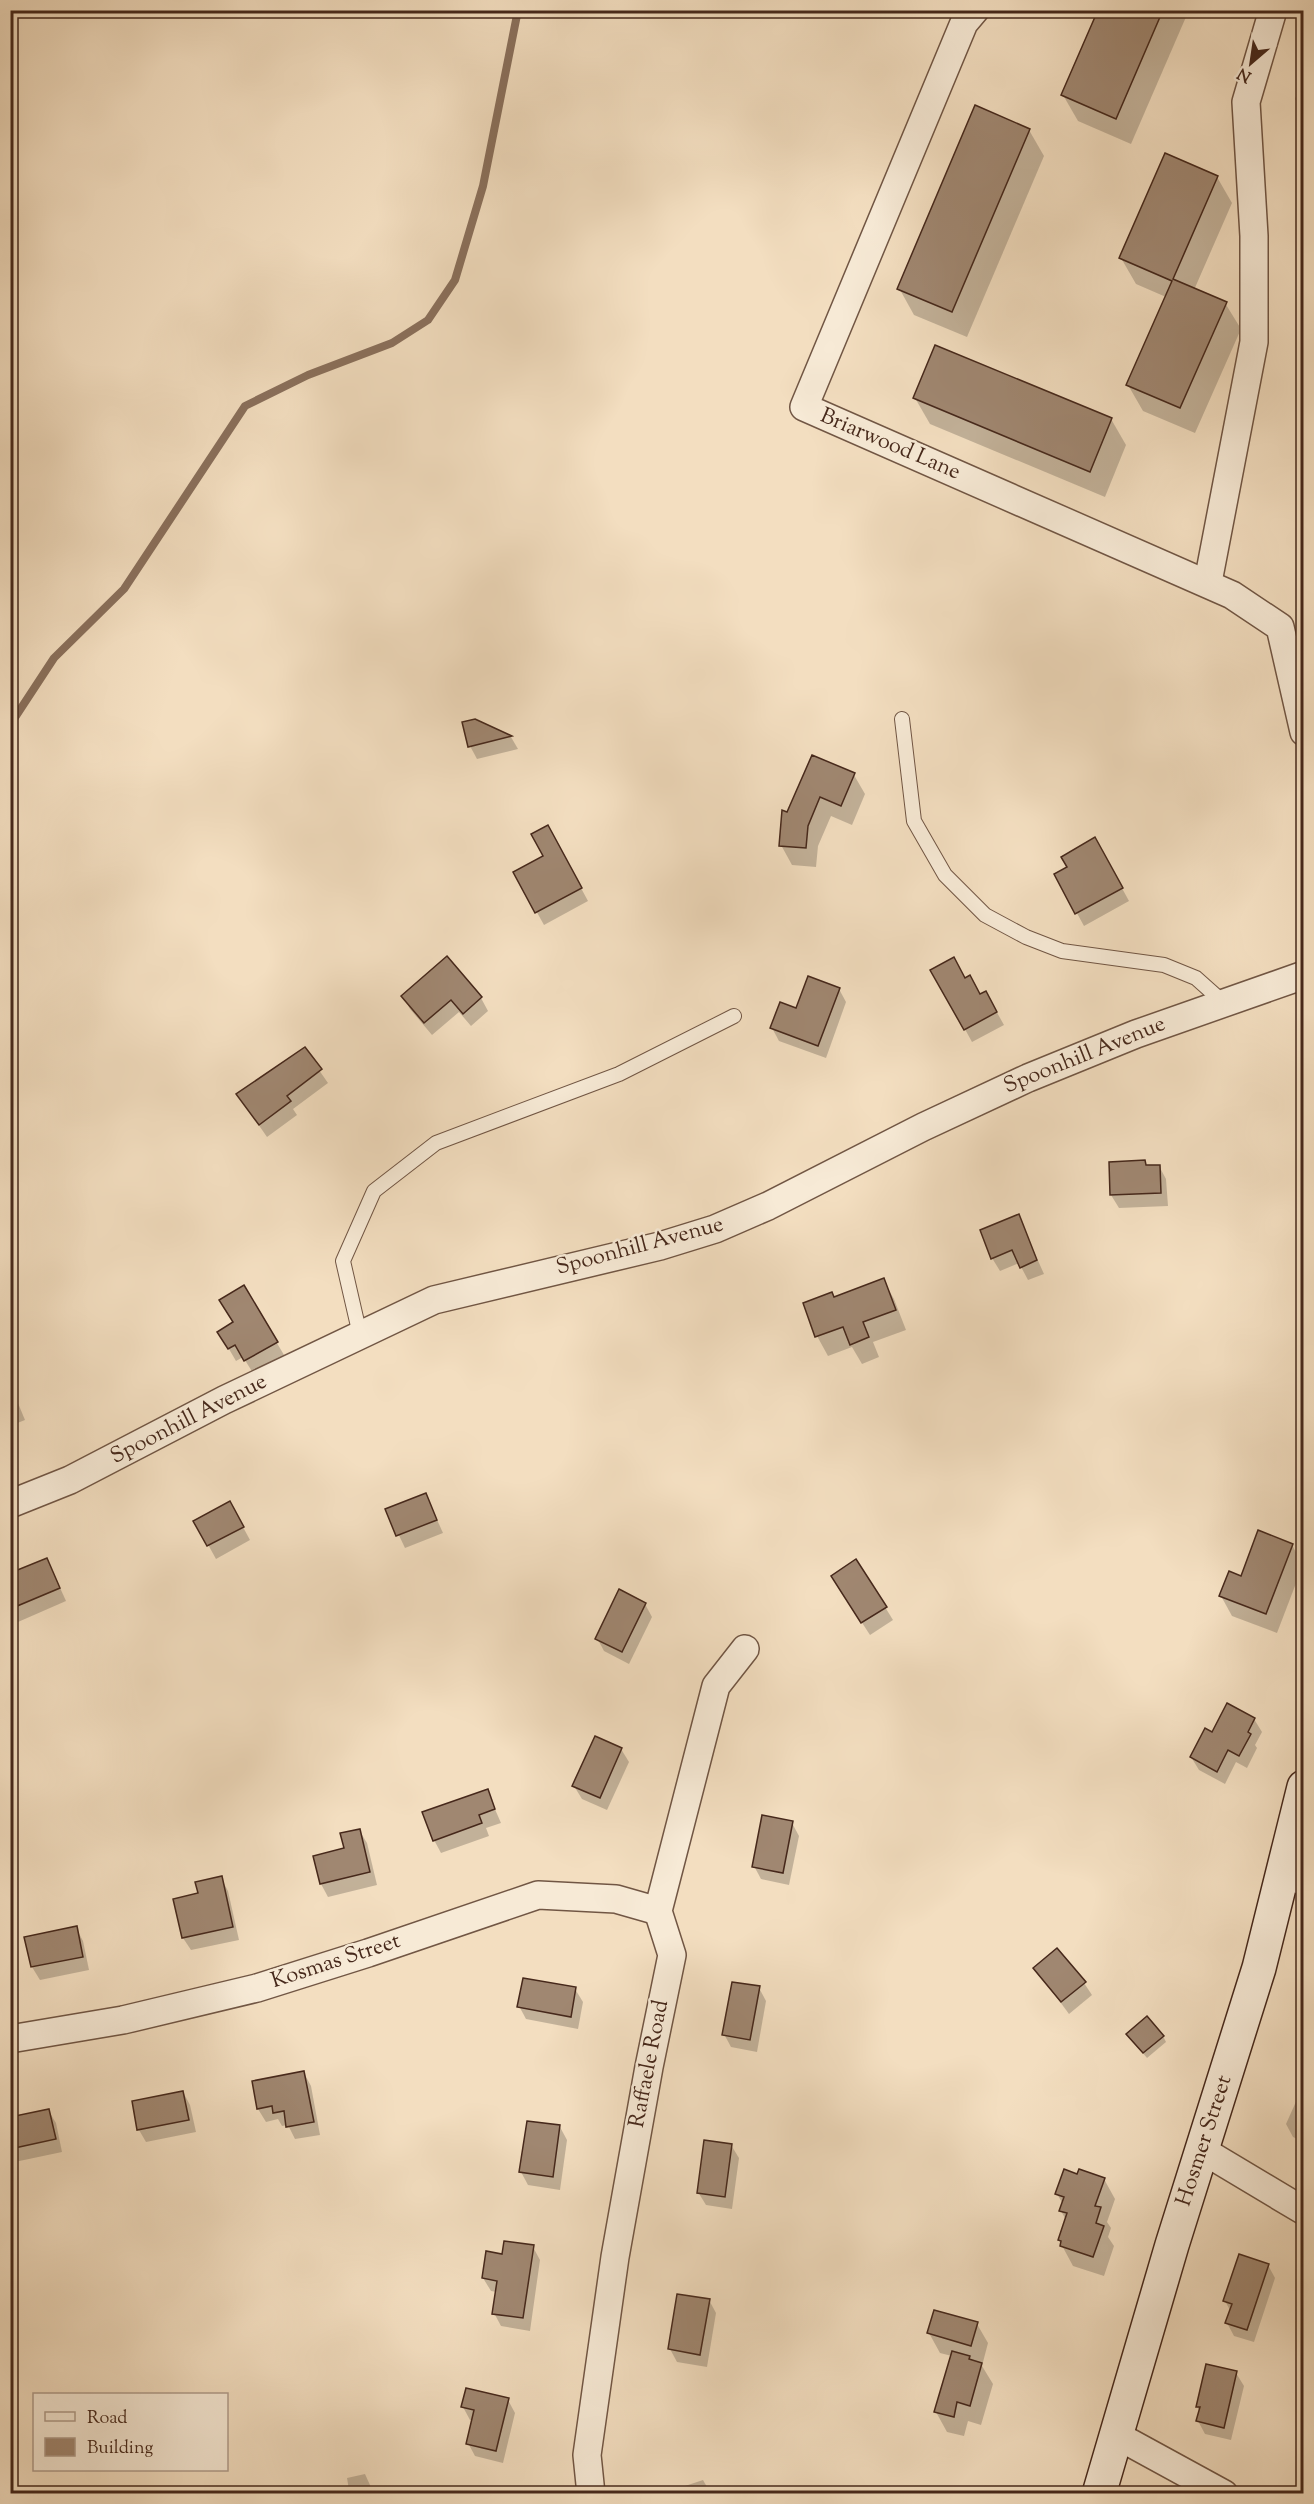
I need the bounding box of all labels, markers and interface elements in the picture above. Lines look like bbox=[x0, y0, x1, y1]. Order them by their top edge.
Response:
north arrow bbox=[1221, 33, 1281, 93]
text: N bbox=[1234, 61, 1256, 87]
street label: Briarwood Lane bbox=[815, 401, 965, 489]
street label: Spoonhill Avenue bbox=[999, 1009, 1171, 1103]
street label: Spoonhill Avenue bbox=[553, 1209, 727, 1285]
street label: Spoonhill Avenue bbox=[105, 1367, 273, 1473]
street label: Kosmas Street bbox=[267, 1926, 405, 1998]
street label: Raffaele Road bbox=[622, 1997, 678, 2131]
street label: Hosmer Street bbox=[1169, 2071, 1241, 2211]
legend bbox=[33, 2393, 228, 2471]
text: Road bbox=[87, 2406, 127, 2432]
text: Building bbox=[87, 2436, 153, 2462]

